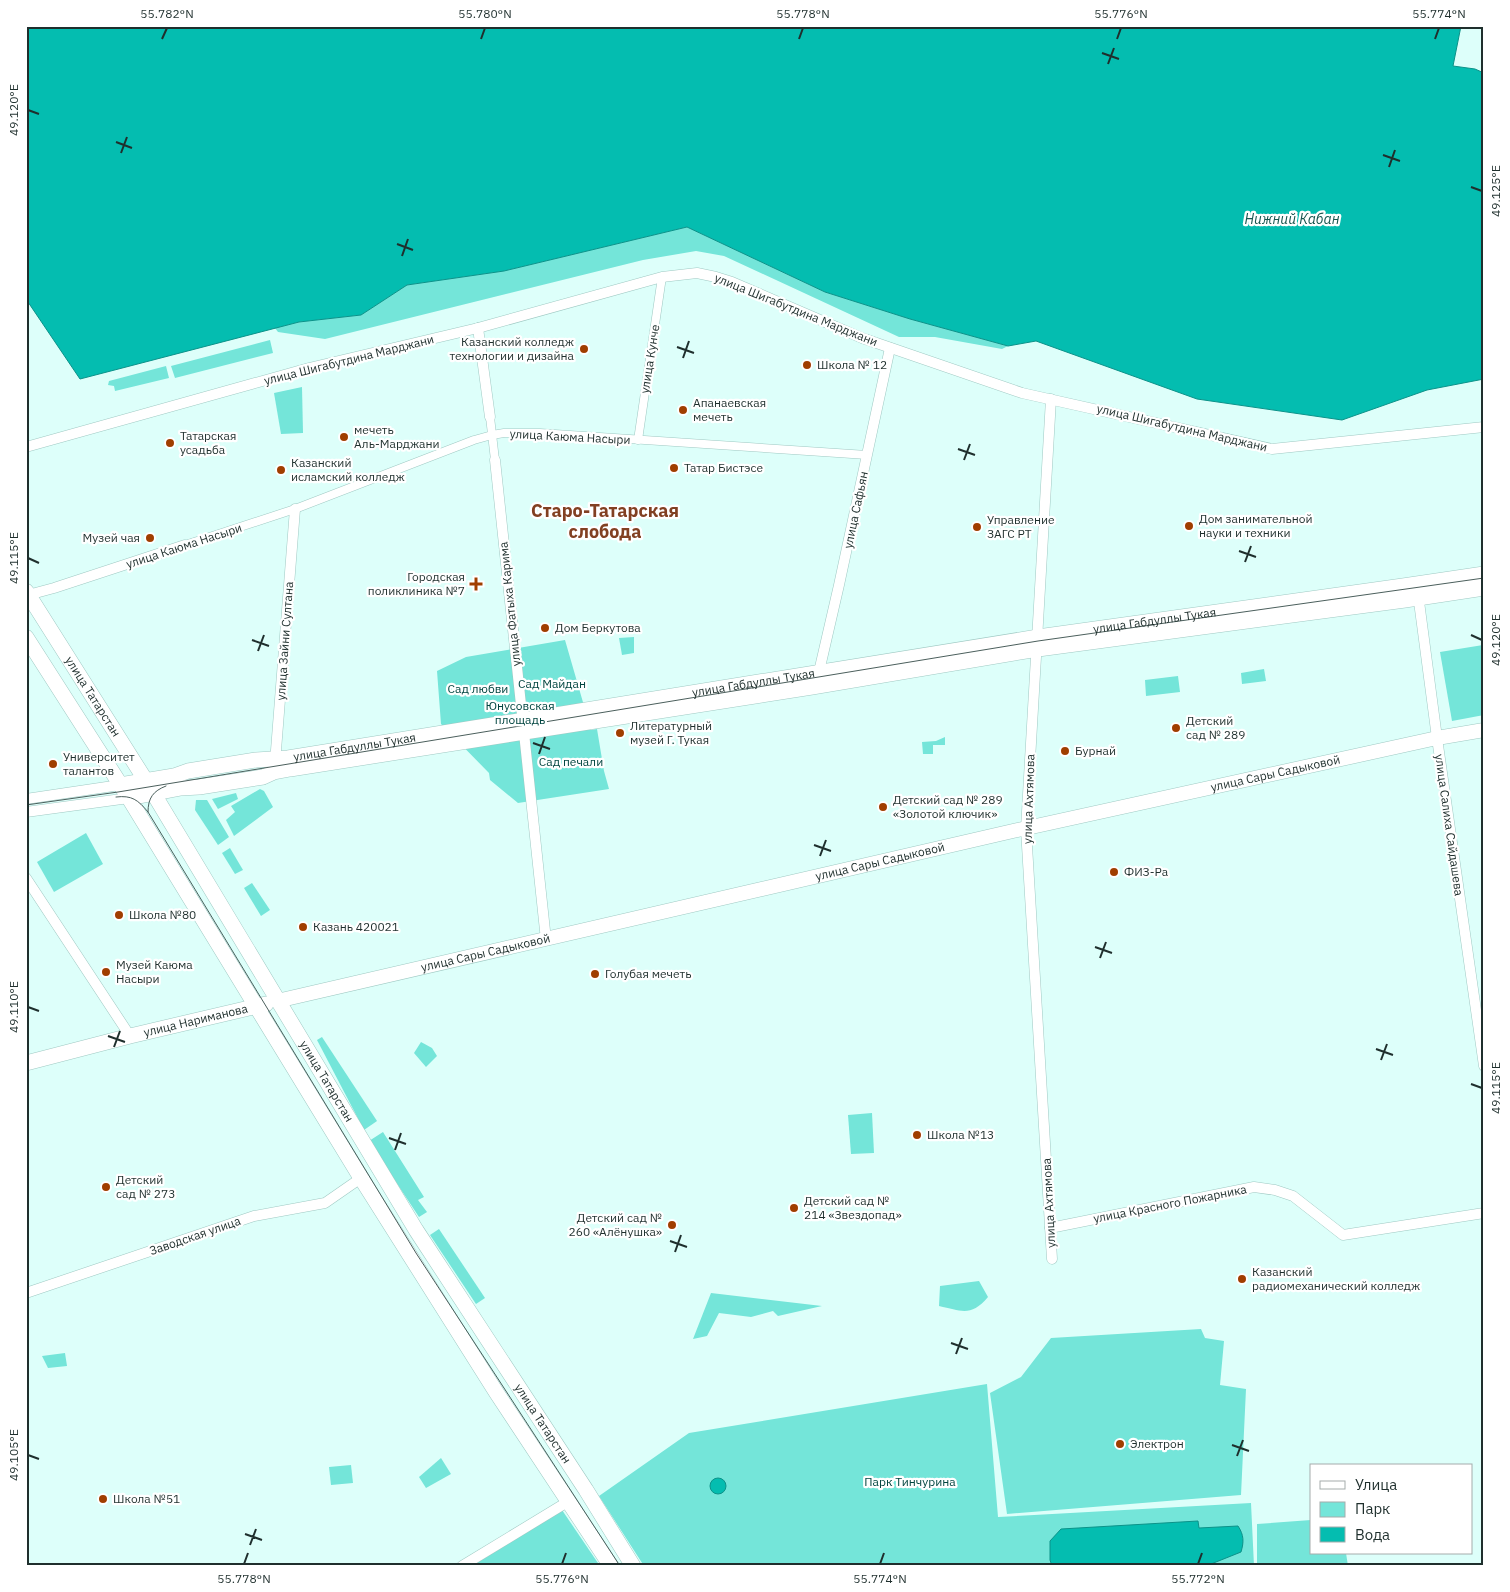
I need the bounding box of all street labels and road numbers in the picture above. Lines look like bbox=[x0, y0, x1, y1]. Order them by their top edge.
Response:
street label: улица Шигабутдина Марджани bbox=[712, 270, 880, 349]
street label: улица Кунче bbox=[637, 323, 662, 395]
street label: улица Шигабутдина Марджани bbox=[262, 331, 435, 388]
street label: улица Шигабутдина Марджани bbox=[1095, 401, 1269, 454]
street label: улица Каюма Насыри bbox=[509, 426, 631, 447]
street label: улица Сафьян bbox=[840, 470, 871, 550]
street label: улица Каюма Насыри bbox=[124, 520, 244, 571]
street label: улица Фатыха Карима bbox=[495, 540, 523, 667]
street label: улица Зайни Султана bbox=[273, 580, 296, 701]
street label: улица Габдуллы Тукая bbox=[1092, 604, 1217, 636]
street label: улица Татарстан bbox=[62, 653, 124, 739]
street label: улица Габдуллы Тукая bbox=[691, 665, 816, 700]
street label: улица Габдуллы Тукая bbox=[292, 729, 417, 764]
street label: улица Сары Садыковой bbox=[1209, 751, 1341, 794]
street label: улица Ахтямова bbox=[1019, 753, 1038, 844]
street label: улица Салиха Сайдашева bbox=[1432, 753, 1467, 897]
street label: улица Сары Садыковой bbox=[814, 839, 946, 883]
street label: улица Сары Садыковой bbox=[419, 930, 551, 975]
street label: улица Нариманова bbox=[142, 1000, 250, 1040]
street label: улица Татарстан bbox=[297, 1037, 357, 1124]
street label: улица Ахтямова bbox=[1039, 1157, 1058, 1248]
street label: улица Красного Пожарника bbox=[1092, 1181, 1249, 1226]
street label: Заводская улица bbox=[147, 1213, 243, 1258]
street label: улица Татарстан bbox=[511, 1381, 575, 1466]

